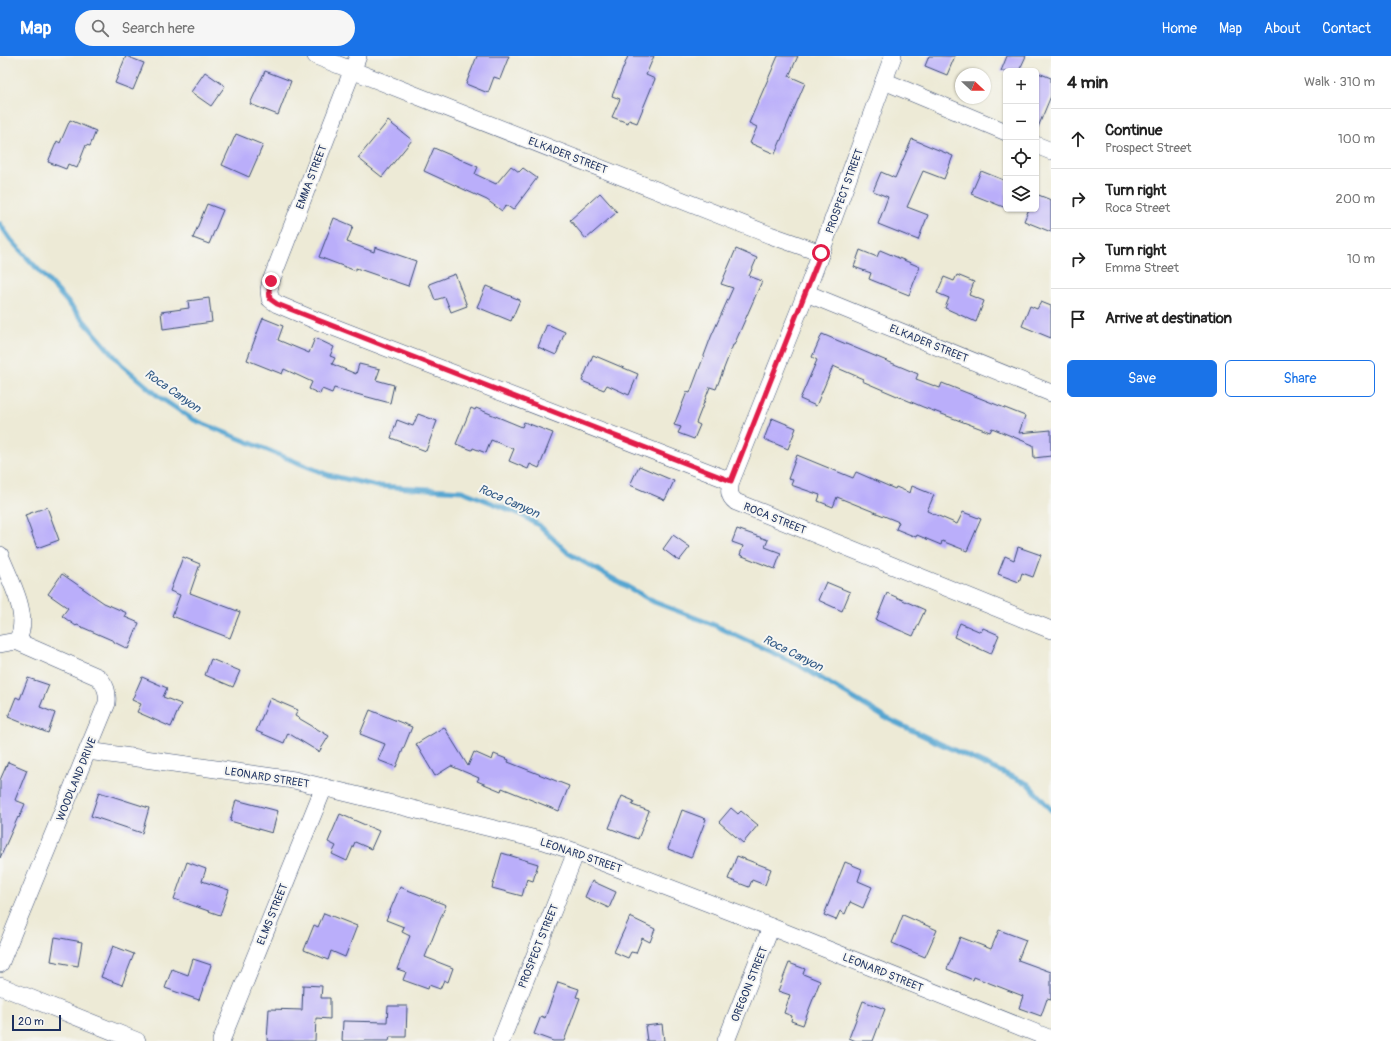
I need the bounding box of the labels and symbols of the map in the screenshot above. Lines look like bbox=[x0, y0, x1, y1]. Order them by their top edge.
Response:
north arrow bbox=[955, 68, 991, 104]
street label: ELKADER STREET bbox=[527, 134, 609, 176]
street label: EMMA STREET bbox=[293, 143, 330, 211]
street label: PROSPECT STREET bbox=[823, 147, 866, 235]
route start bbox=[812, 244, 830, 262]
route end bbox=[262, 272, 280, 290]
street label: ELKADER STREET bbox=[888, 322, 970, 365]
water label: Roca Canyon bbox=[142, 367, 205, 417]
water label: Roca Canyon bbox=[476, 481, 543, 522]
street label: ROCA STREET bbox=[742, 500, 808, 537]
water label: Roca Canyon bbox=[760, 632, 826, 675]
street label: WOODLAND DRIVE bbox=[54, 735, 99, 823]
street label: LEONARD STREET bbox=[224, 764, 310, 791]
street label: LEONARD STREET bbox=[538, 835, 623, 876]
street label: ELMS STREET bbox=[254, 882, 291, 947]
street label: PROSPECT STREET bbox=[516, 902, 561, 990]
street label: OREGON STREET bbox=[729, 945, 770, 1024]
street label: LEONARD STREET bbox=[841, 950, 925, 995]
scale bar bbox=[12, 1013, 61, 1032]

